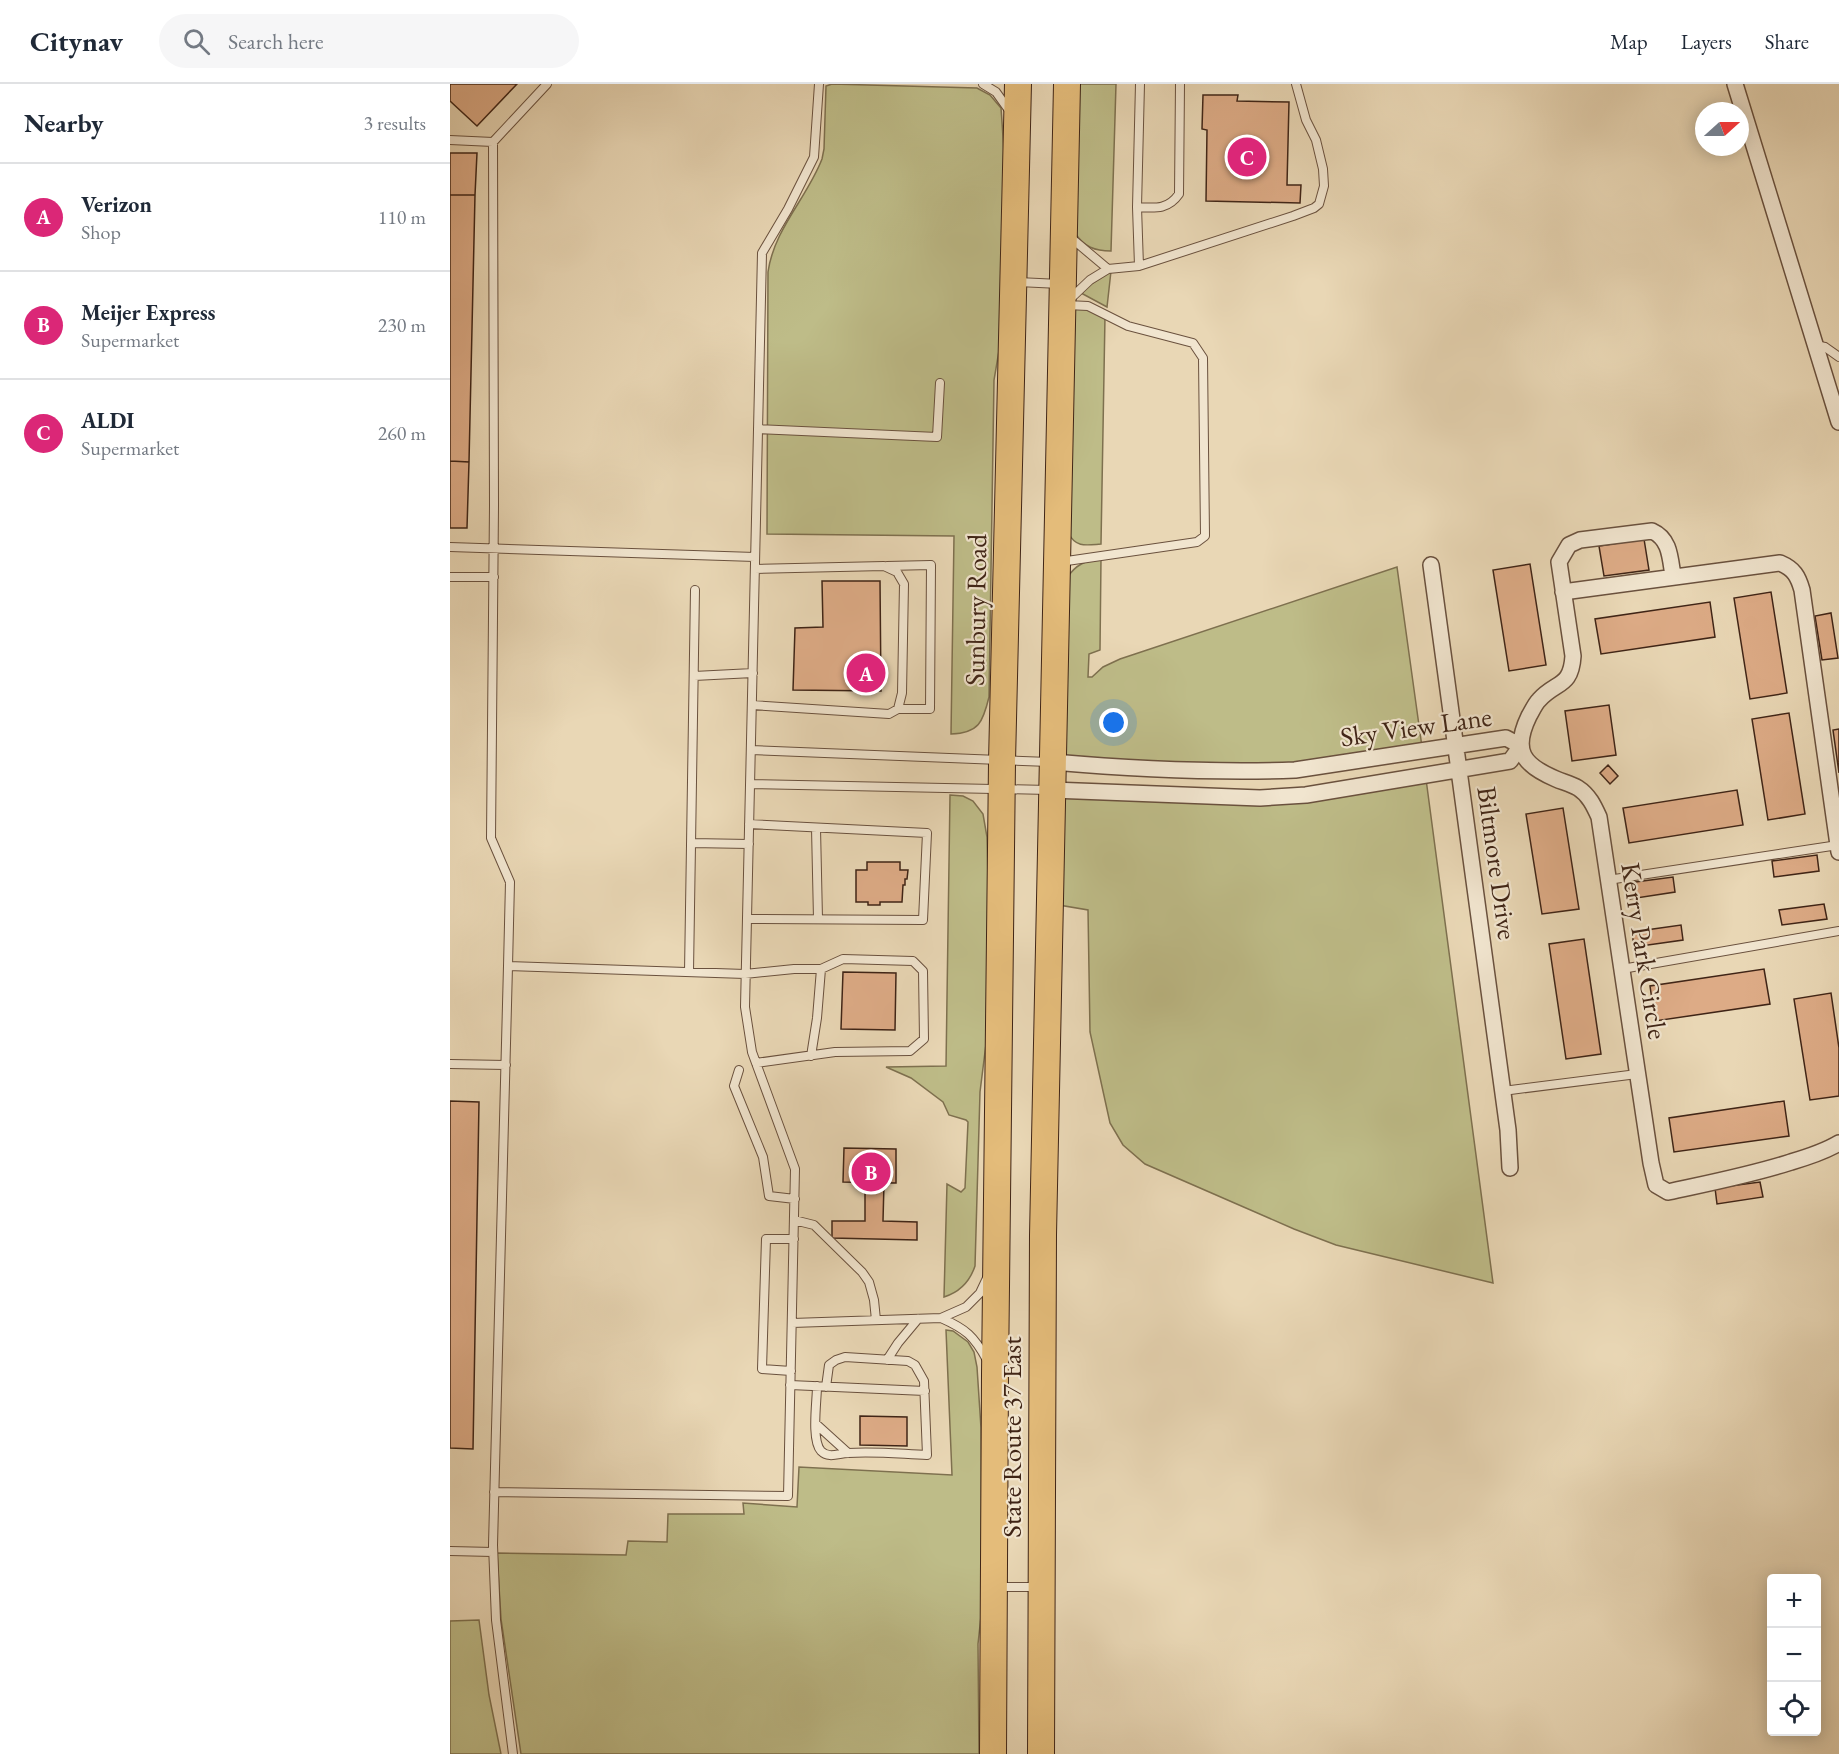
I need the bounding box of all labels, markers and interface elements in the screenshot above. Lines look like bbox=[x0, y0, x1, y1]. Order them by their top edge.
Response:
search box bbox=[159, 14, 579, 68]
text: Citynav bbox=[30, 23, 123, 59]
icon: search bbox=[180, 25, 213, 58]
text: Search here bbox=[228, 27, 324, 56]
text: Map bbox=[1610, 28, 1648, 55]
text: Layers bbox=[1681, 28, 1732, 55]
text: Share bbox=[1765, 28, 1809, 55]
north arrow bbox=[1695, 102, 1749, 156]
text: Nearby bbox=[24, 106, 104, 140]
text: 3 results bbox=[363, 110, 426, 136]
pin: C bbox=[1228, 134, 1266, 180]
text: Verizon bbox=[81, 190, 152, 219]
text: A bbox=[36, 204, 51, 230]
text: 110 m bbox=[378, 204, 426, 230]
text: Shop bbox=[81, 219, 121, 245]
text: Meijer Express bbox=[81, 298, 215, 327]
text: B bbox=[37, 312, 50, 338]
text: 230 m bbox=[378, 312, 426, 338]
text: Supermarket bbox=[81, 327, 179, 353]
text: ALDI bbox=[81, 406, 134, 435]
text: C bbox=[36, 420, 51, 446]
text: 260 m bbox=[378, 420, 426, 446]
text: Supermarket bbox=[81, 435, 179, 461]
street label: Sunbury Road bbox=[957, 533, 994, 686]
pin: A bbox=[846, 650, 886, 696]
street label: Sky View Lane bbox=[1338, 699, 1494, 754]
your location bbox=[1099, 708, 1128, 737]
street label: Biltmore Drive bbox=[1469, 784, 1526, 942]
street label: Kerry Park Circle bbox=[1613, 860, 1676, 1042]
pin: B bbox=[852, 1150, 890, 1194]
street label: State Route 37 East bbox=[994, 1336, 1029, 1538]
map controls bbox=[1767, 1574, 1821, 1736]
button: + bbox=[1767, 1574, 1821, 1628]
button: − bbox=[1767, 1628, 1821, 1682]
button: locate bbox=[1767, 1682, 1821, 1736]

